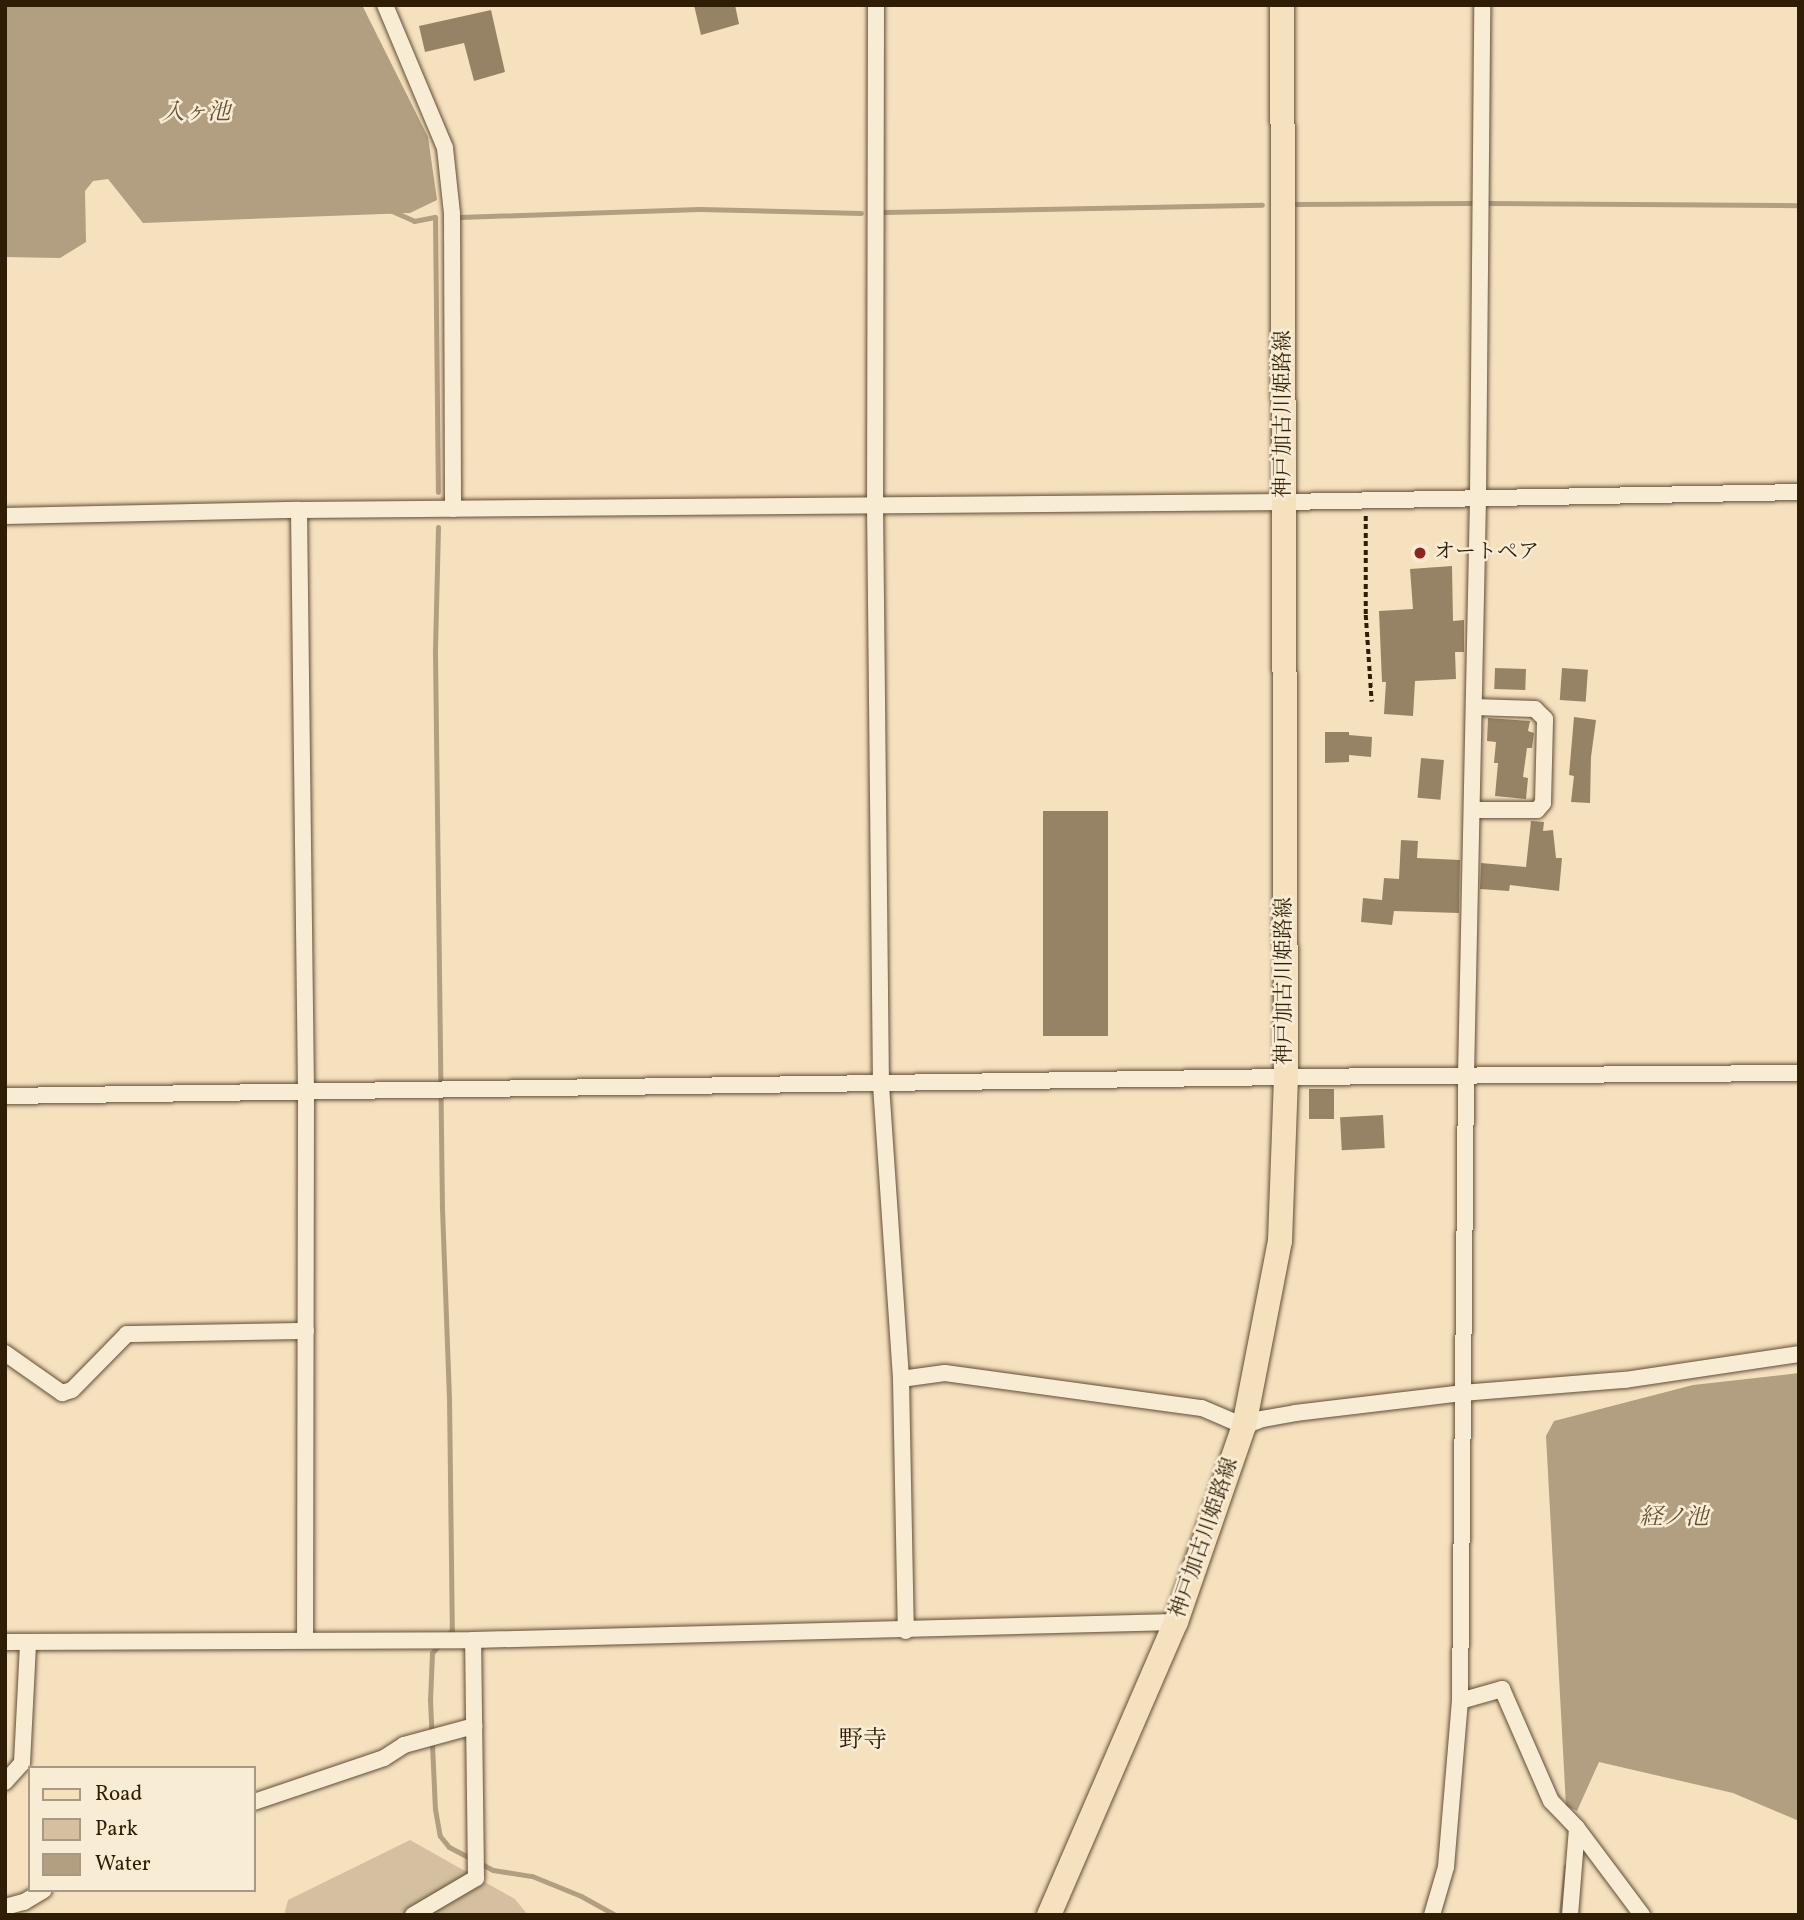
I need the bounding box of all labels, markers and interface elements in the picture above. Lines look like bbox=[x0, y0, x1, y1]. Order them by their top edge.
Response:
water label: 入ヶ池 bbox=[162, 99, 230, 127]
street label: 神戸加古川姫路線 bbox=[1271, 330, 1297, 498]
place label: オートペア bbox=[1434, 540, 1539, 566]
marker: オートペア bbox=[1412, 545, 1428, 561]
street label: 神戸加古川姫路線 bbox=[1272, 897, 1298, 1065]
street label: 神戸加古川姫路線 bbox=[1166, 1454, 1244, 1622]
water label: 経ノ池 bbox=[1640, 1504, 1708, 1532]
district label: 野寺 bbox=[839, 1728, 887, 1756]
legend bbox=[28, 1766, 256, 1892]
text: Road bbox=[95, 1780, 142, 1809]
text: Park bbox=[95, 1815, 138, 1844]
text: Water bbox=[95, 1850, 151, 1879]

